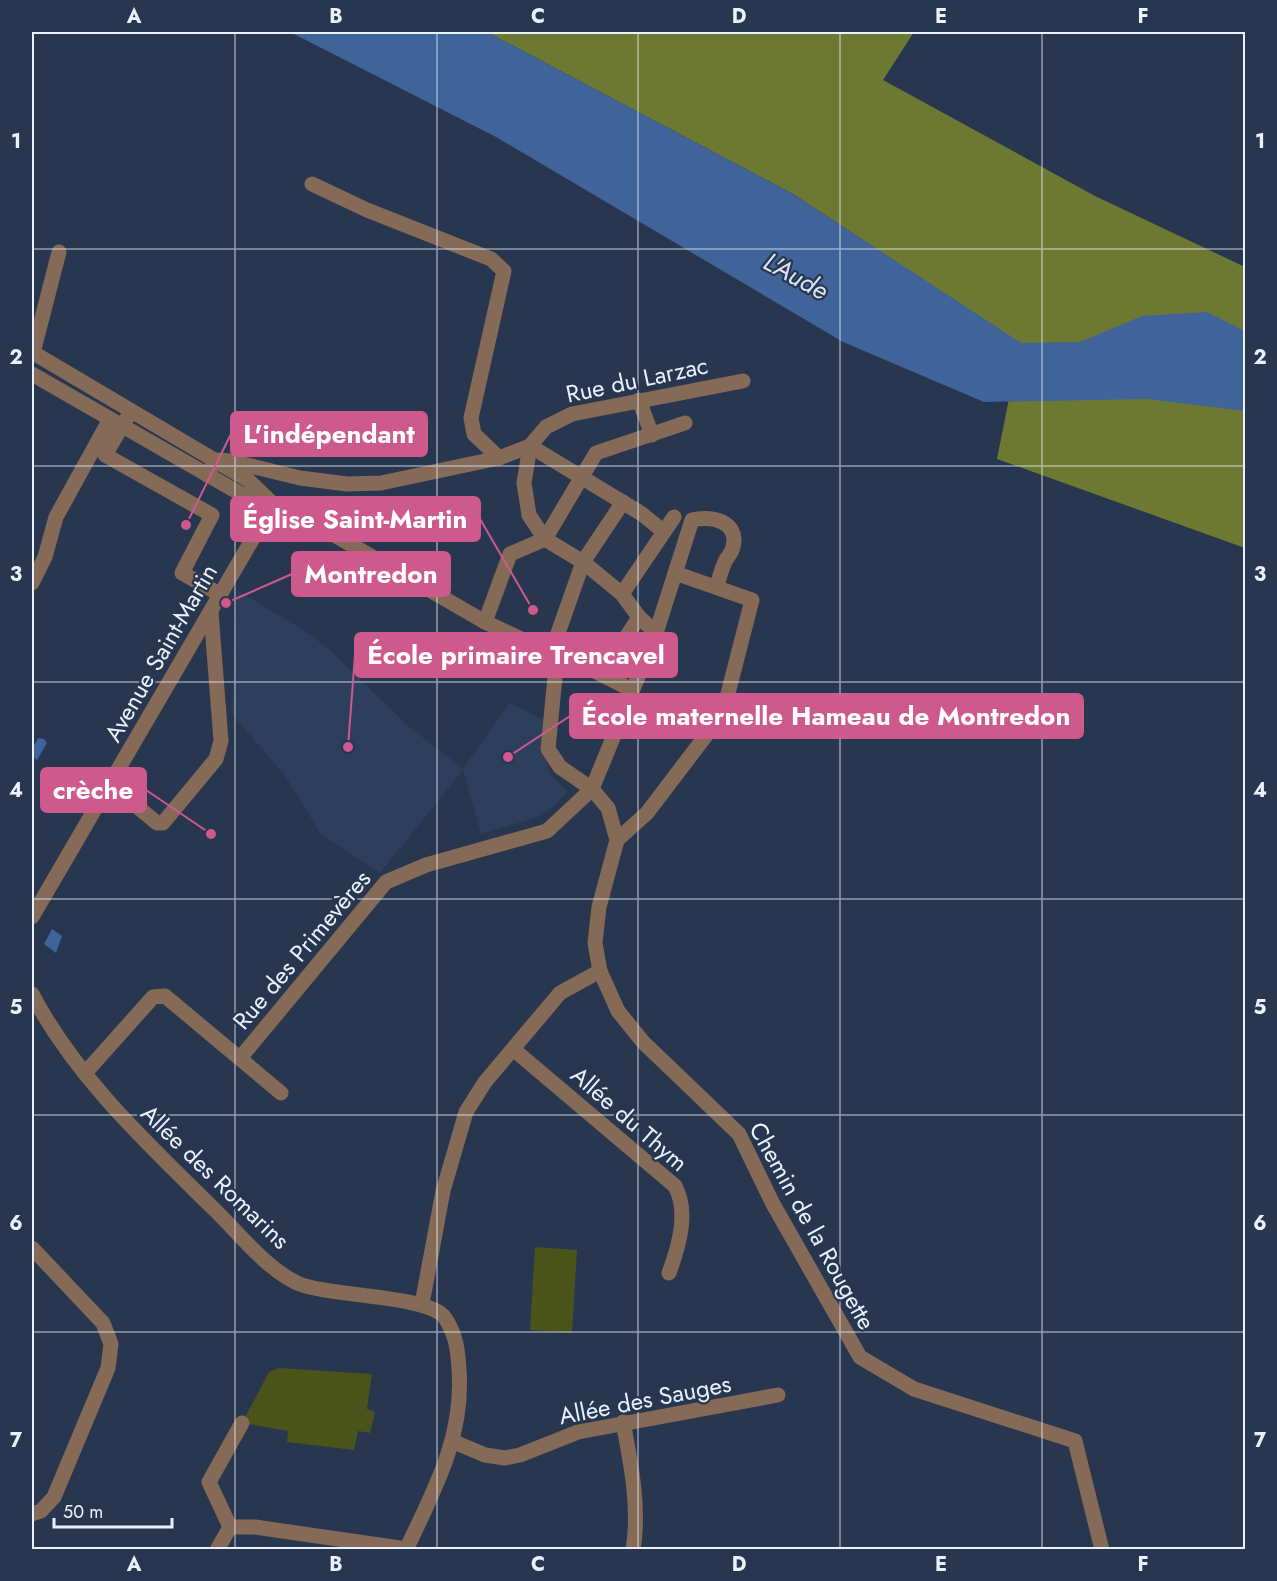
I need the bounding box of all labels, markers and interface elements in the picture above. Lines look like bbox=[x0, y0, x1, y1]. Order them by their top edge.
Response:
text: A bbox=[126, 2, 142, 31]
text: B bbox=[329, 2, 343, 31]
text: C bbox=[531, 2, 545, 31]
text: D bbox=[732, 2, 746, 31]
text: E bbox=[935, 2, 947, 31]
text: F bbox=[1137, 2, 1149, 31]
text: 1 bbox=[11, 127, 21, 156]
text: 1 bbox=[1255, 127, 1265, 156]
water label: L'Aude bbox=[757, 243, 835, 309]
text: 2 bbox=[9, 343, 23, 372]
text: 2 bbox=[1253, 343, 1267, 372]
street label: Rue du Larzac bbox=[563, 347, 711, 412]
callout: L'indépendant bbox=[231, 412, 427, 456]
text: L'indépendant bbox=[243, 415, 416, 453]
callout: Église Saint-Martin bbox=[231, 497, 480, 541]
text: Église Saint-Martin bbox=[243, 500, 467, 538]
callout: Montredon bbox=[292, 552, 450, 596]
text: Montredon bbox=[304, 555, 438, 593]
street label: Avenue Saint-Martin bbox=[95, 557, 226, 748]
text: 3 bbox=[10, 560, 22, 589]
text: 3 bbox=[1254, 560, 1266, 589]
callout: École primaire Trencavel bbox=[355, 633, 677, 677]
text: École primaire Trencavel bbox=[367, 636, 665, 674]
callout: École maternelle Hameau de Montredon bbox=[570, 694, 1083, 738]
text: École maternelle Hameau de Montredon bbox=[582, 697, 1070, 735]
callout: crèche bbox=[41, 768, 146, 812]
text: crèche bbox=[53, 771, 133, 809]
text: 4 bbox=[9, 776, 23, 805]
text: 4 bbox=[1253, 776, 1267, 805]
street label: Rue des Primevères bbox=[224, 862, 379, 1037]
text: 5 bbox=[10, 993, 23, 1022]
text: 5 bbox=[1254, 993, 1267, 1022]
street label: Allée du Thym bbox=[563, 1058, 696, 1179]
street label: Allée des Romarins bbox=[133, 1096, 298, 1257]
street label: Chemin de la Rougette bbox=[741, 1115, 884, 1336]
text: 6 bbox=[9, 1209, 23, 1238]
text: 6 bbox=[1253, 1209, 1267, 1238]
street label: Allée des Sauges bbox=[556, 1366, 734, 1433]
text: 7 bbox=[10, 1426, 23, 1455]
text: 7 bbox=[1254, 1426, 1267, 1455]
scale bar bbox=[54, 1491, 172, 1529]
text: 50 m bbox=[63, 1499, 103, 1525]
text: A bbox=[126, 1550, 142, 1579]
text: B bbox=[329, 1550, 343, 1579]
text: C bbox=[531, 1550, 545, 1579]
text: D bbox=[732, 1550, 746, 1579]
text: E bbox=[935, 1550, 947, 1579]
text: F bbox=[1137, 1550, 1149, 1579]

